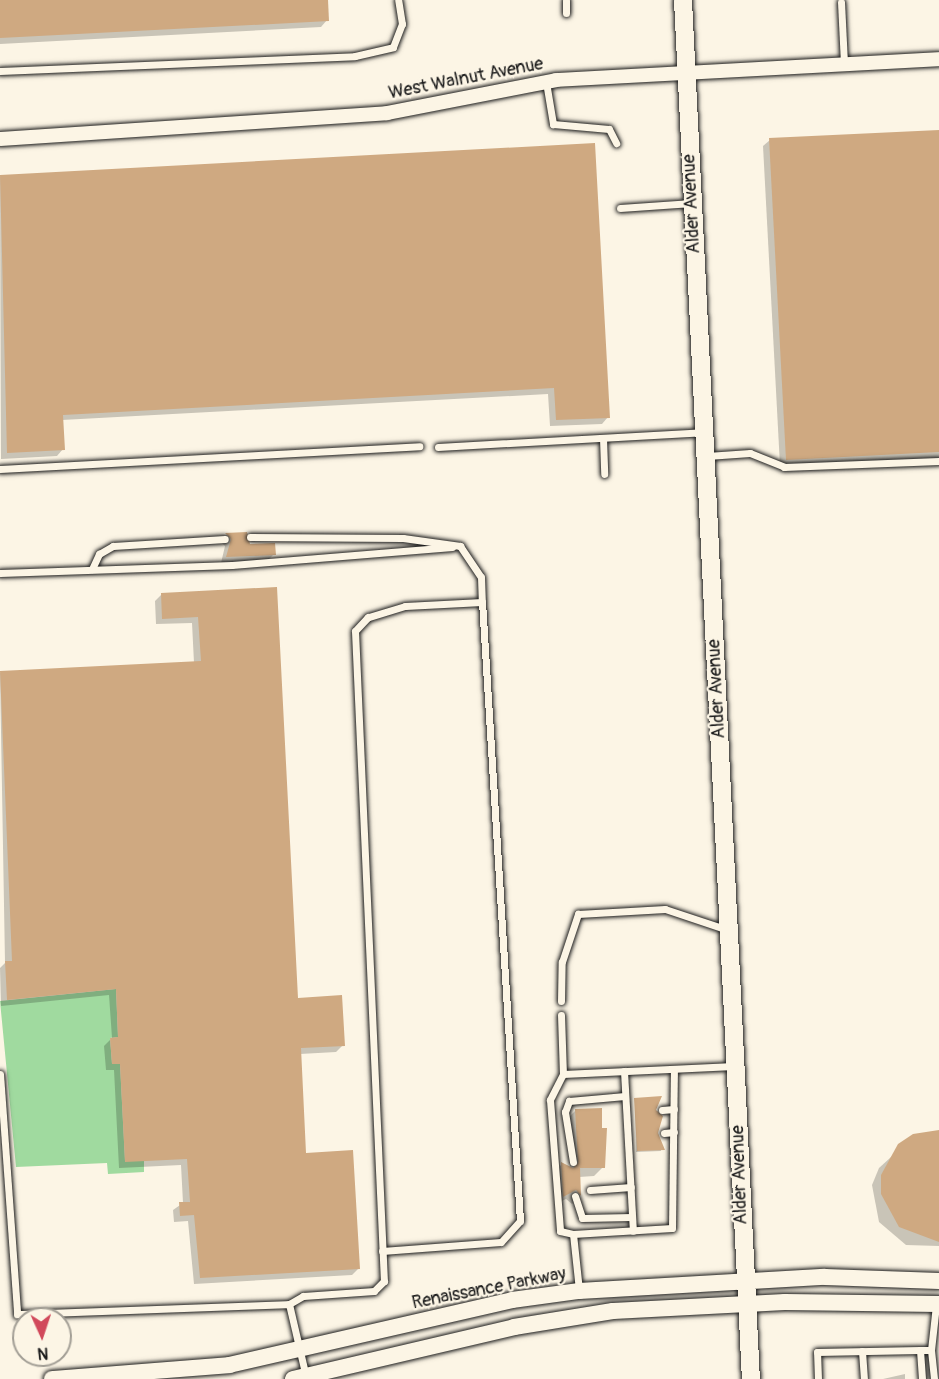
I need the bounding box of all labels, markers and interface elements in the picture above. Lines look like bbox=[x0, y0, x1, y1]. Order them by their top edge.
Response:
street label: West Walnut Avenue bbox=[387, 53, 545, 105]
street label: Alder Avenue bbox=[679, 154, 705, 254]
street label: Alder Avenue bbox=[704, 639, 730, 739]
street label: Alder Avenue bbox=[727, 1125, 753, 1225]
street label: Renaissance Parkway bbox=[410, 1263, 568, 1315]
north arrow bbox=[12, 1307, 72, 1367]
text: N bbox=[37, 1343, 49, 1363]

